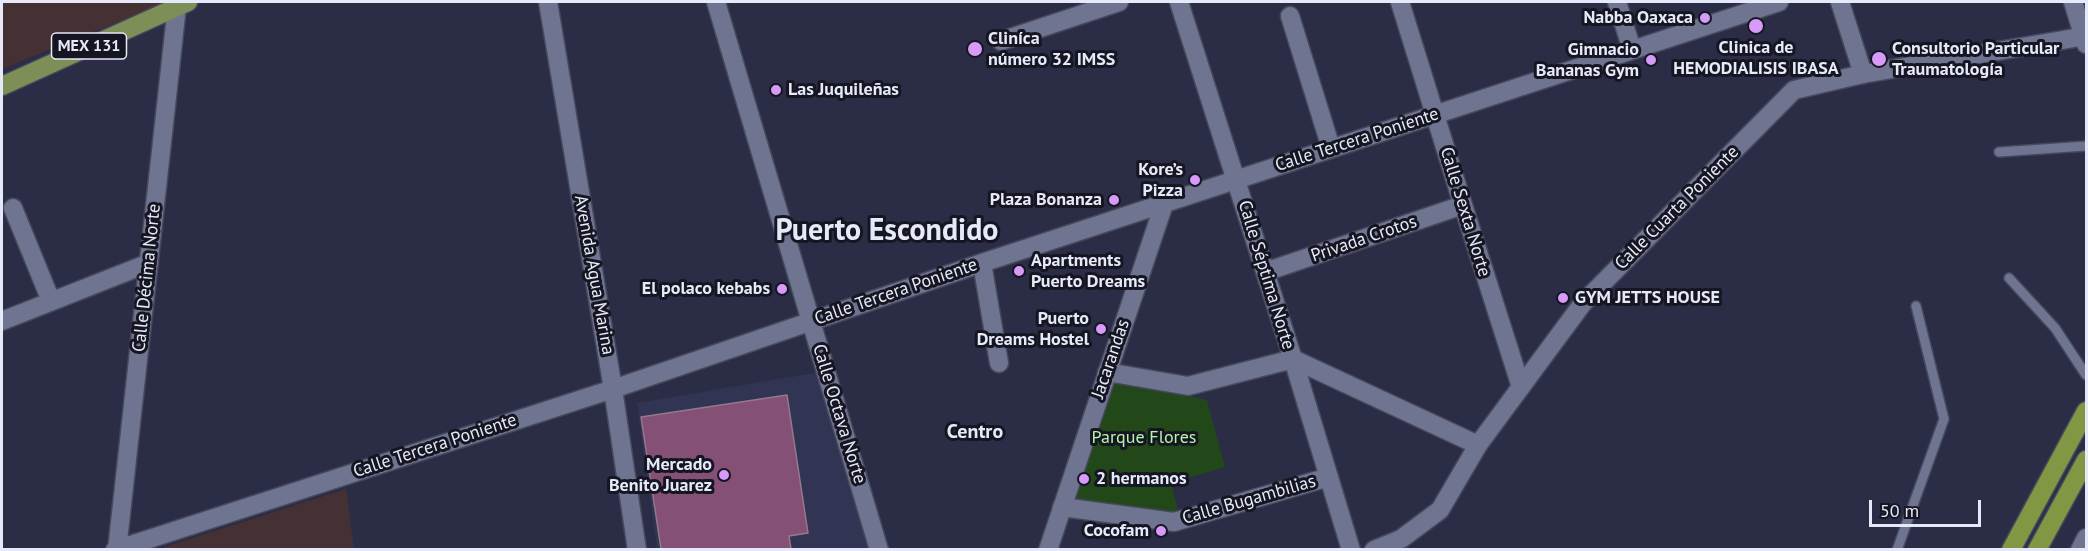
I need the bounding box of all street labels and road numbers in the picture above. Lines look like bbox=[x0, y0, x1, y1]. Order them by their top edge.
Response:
road number: MEX 131 bbox=[52, 33, 127, 59]
street label: Calle Tercera Poniente bbox=[1272, 103, 1442, 177]
street label: Calle Cuarta Poniente bbox=[1611, 142, 1743, 274]
street label: Calle Sexta Norte bbox=[1435, 145, 1495, 279]
street label: Avenida Agua Marina bbox=[569, 193, 619, 357]
street label: Calle Séptima Norte bbox=[1233, 198, 1299, 352]
street label: Calle Décima Norte bbox=[128, 203, 166, 353]
street label: Privada Crotos bbox=[1308, 211, 1420, 267]
street label: Calle Tercera Poniente bbox=[812, 254, 980, 330]
street label: Jacarandas bbox=[1087, 317, 1135, 401]
street label: Calle Octava Norte bbox=[808, 342, 870, 486]
street label: Calle Tercera Poniente bbox=[350, 409, 520, 483]
street label: Calle Bugambilias bbox=[1180, 471, 1318, 529]

